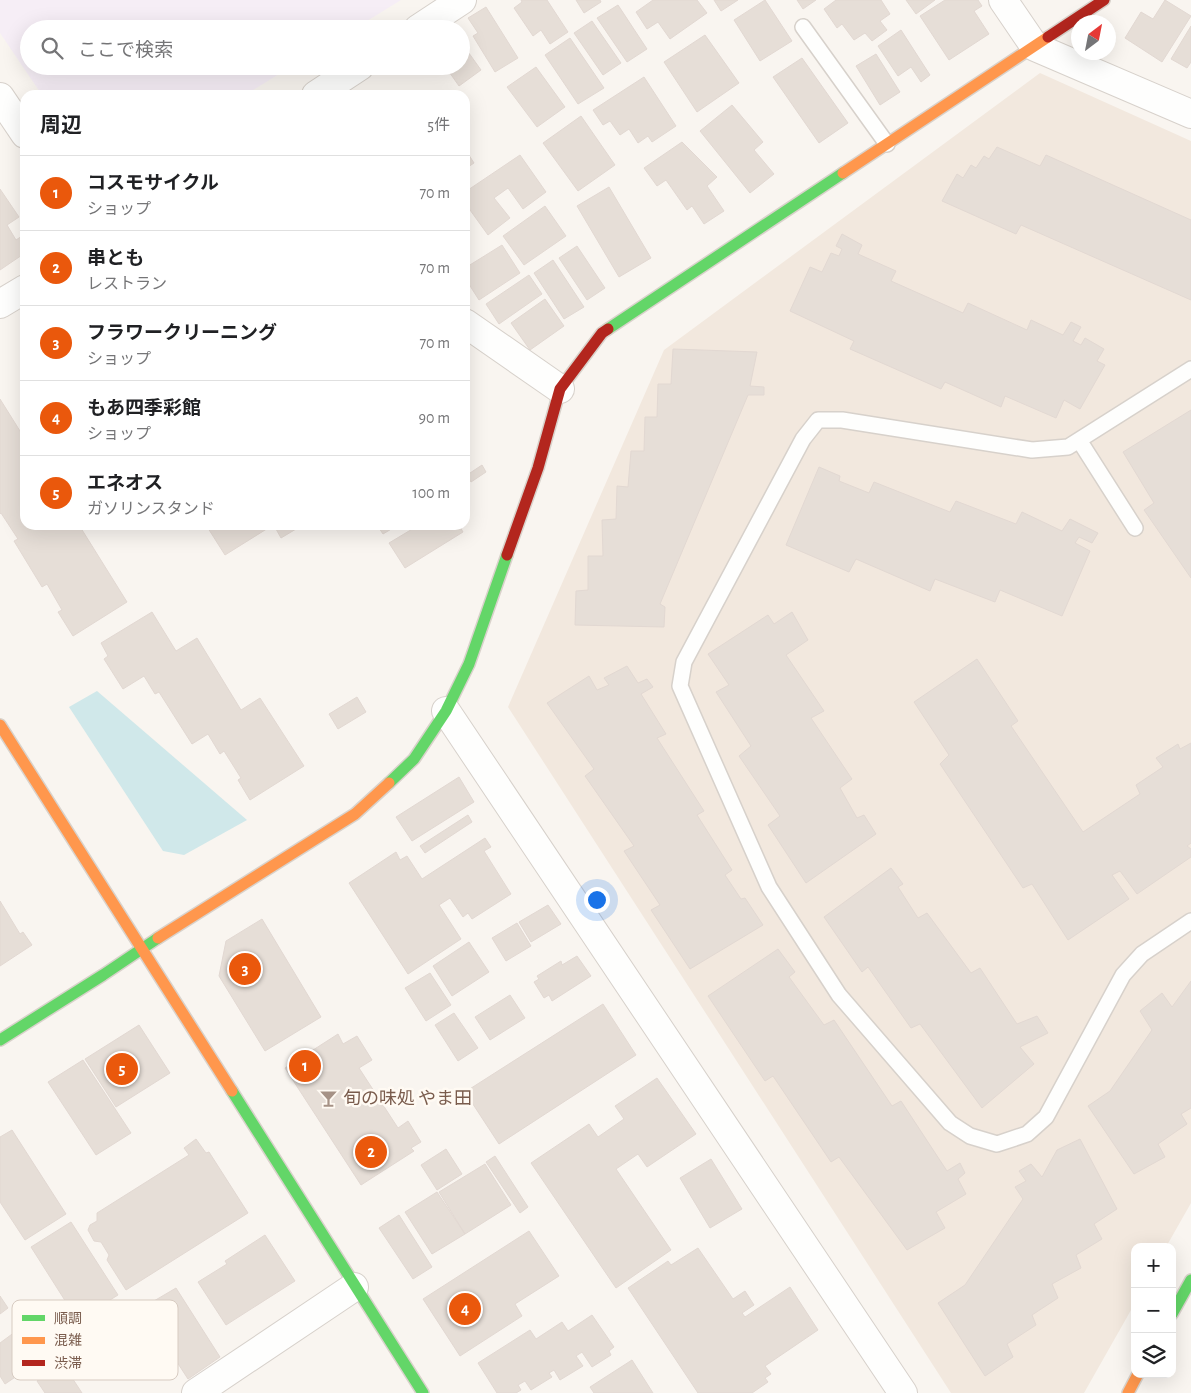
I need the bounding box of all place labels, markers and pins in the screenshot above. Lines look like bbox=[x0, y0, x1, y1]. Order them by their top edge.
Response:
pin: 3 bbox=[229, 950, 261, 988]
pin: 1 bbox=[289, 1047, 321, 1085]
pin: 5 bbox=[106, 1050, 138, 1088]
place label: 旬の味処 やま田 bbox=[343, 1088, 472, 1108]
bar icon: 旬の味処 やま田 bbox=[319, 1089, 339, 1109]
pin: 2 bbox=[355, 1133, 387, 1171]
pin: 4 bbox=[449, 1290, 481, 1328]

